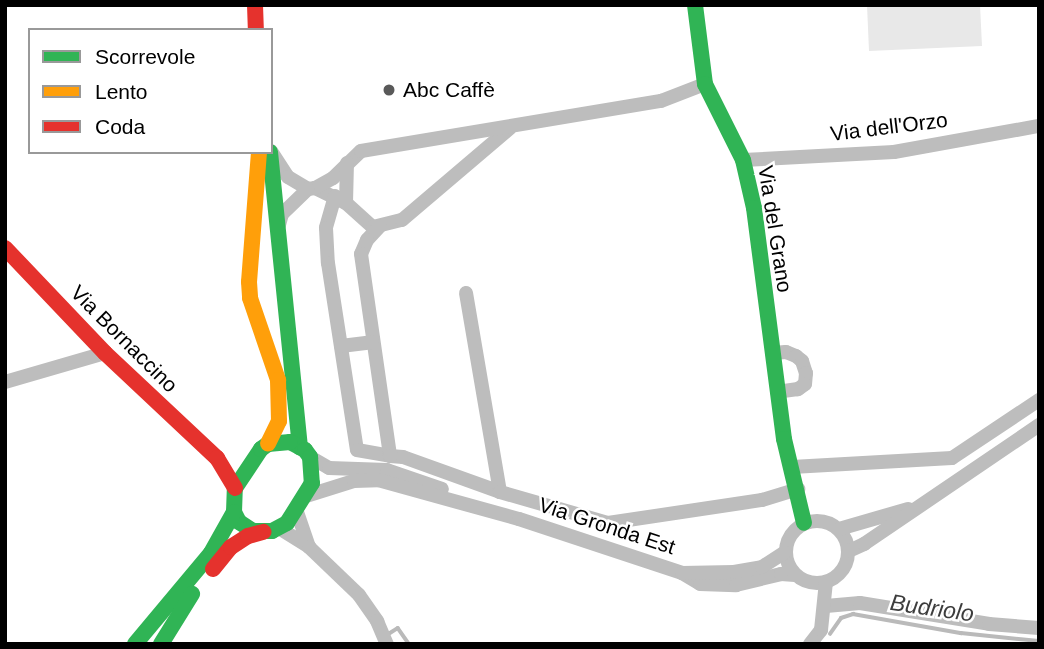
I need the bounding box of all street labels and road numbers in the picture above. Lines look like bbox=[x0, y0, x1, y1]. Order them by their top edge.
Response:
street label: Via dell'Orzo bbox=[829, 107, 949, 147]
street label: Via del Grano bbox=[753, 164, 797, 294]
street label: Via Bornaccino bbox=[65, 280, 183, 398]
street label: Via Gronda Est bbox=[536, 492, 678, 560]

